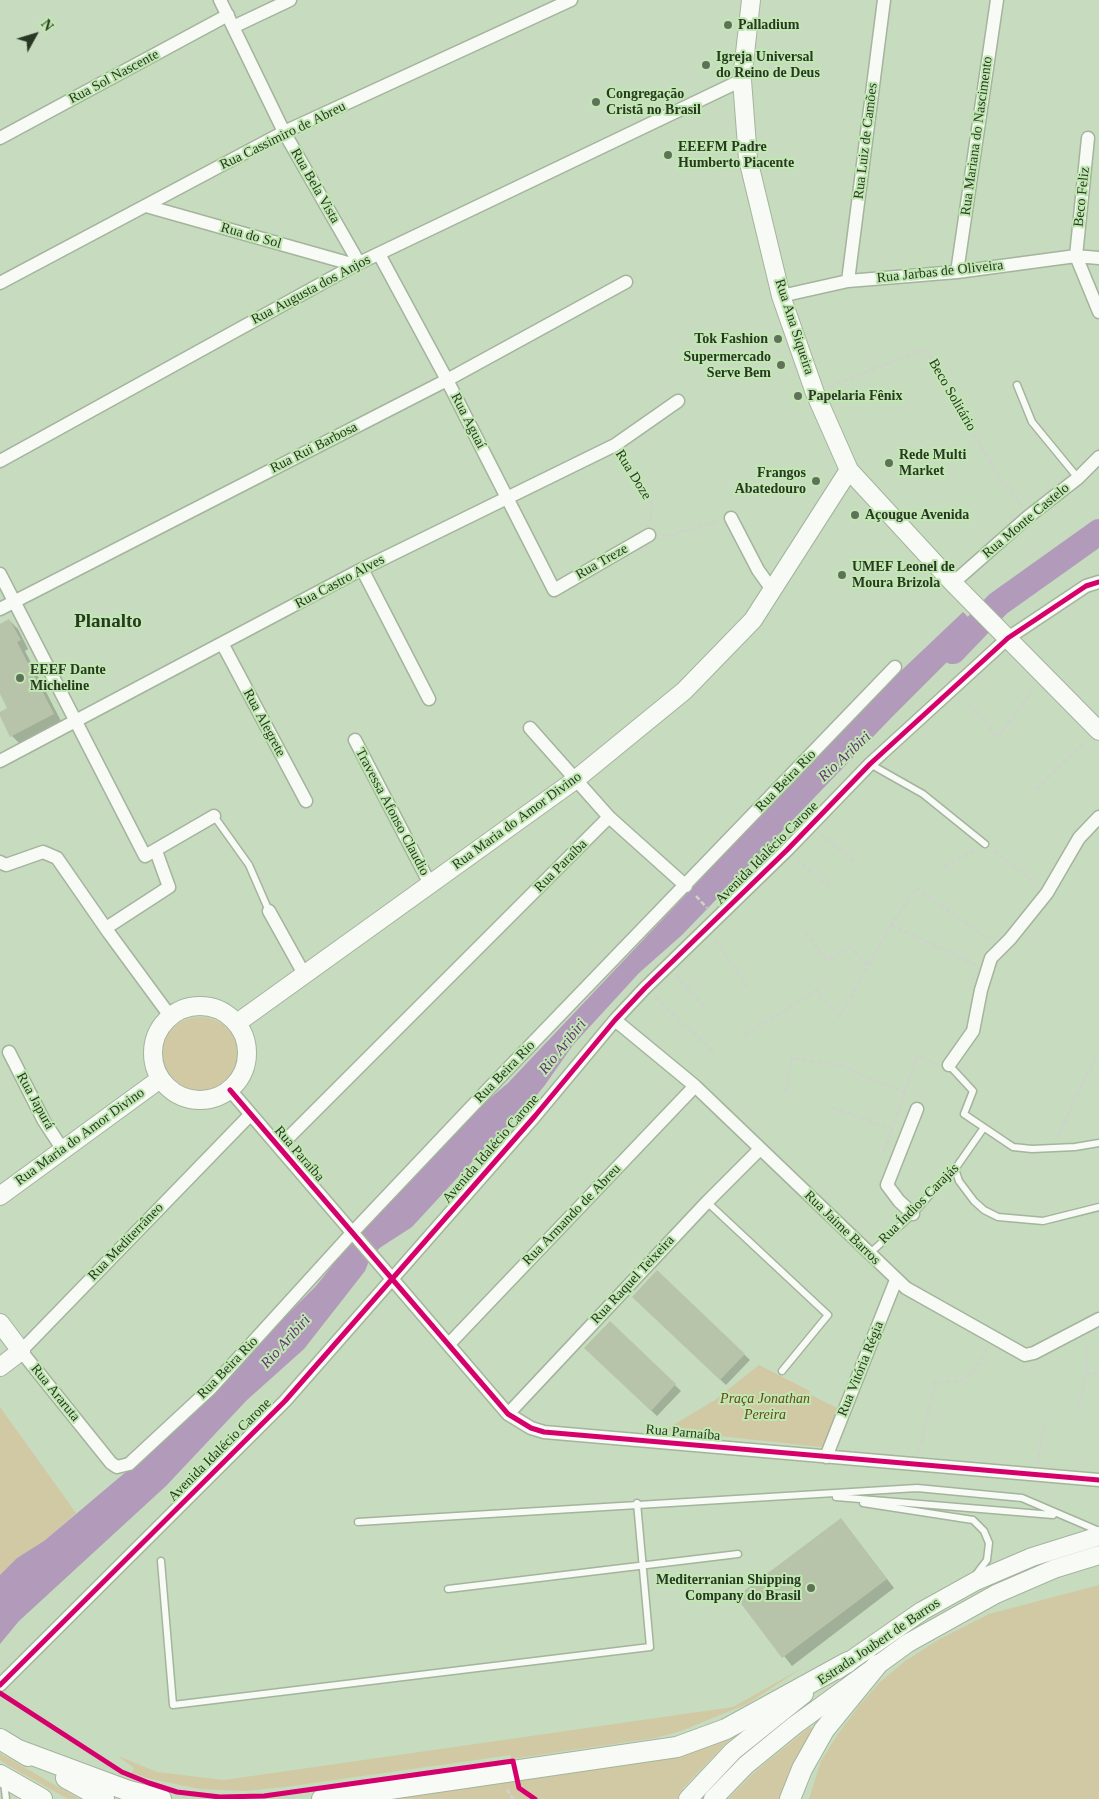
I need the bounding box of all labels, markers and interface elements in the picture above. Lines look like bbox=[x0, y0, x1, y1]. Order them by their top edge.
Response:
north arrow bbox=[10, 10, 60, 60]
text: N bbox=[38, 17, 56, 34]
place label: Palladium bbox=[738, 17, 799, 33]
marker: Palladium bbox=[722, 19, 734, 31]
street label: Rua Sol Nascente bbox=[66, 46, 162, 108]
place label: Igreja Universal do Reino de Deus bbox=[716, 49, 820, 82]
street label: Rua Mariana do Nascimento bbox=[958, 55, 996, 217]
marker: Igreja Universal do Reino de Deus bbox=[700, 59, 712, 71]
street label: Rua Luiz de Camões bbox=[851, 82, 881, 200]
place label: Congregação Cristã no Brasil bbox=[606, 86, 701, 118]
marker: Congregação Cristã no Brasil bbox=[590, 96, 602, 108]
street label: Rua Cassimiro de Abreu bbox=[217, 98, 349, 174]
place label: EEEFM Padre Humberto Piacente bbox=[678, 139, 794, 172]
street label: Rua Bela Vista bbox=[287, 145, 343, 227]
marker: EEEFM Padre Humberto Piacente bbox=[662, 149, 674, 161]
street label: Beco Feliz bbox=[1070, 166, 1094, 228]
street label: Rua do Sol bbox=[219, 219, 283, 253]
street label: Rua Augusta dos Anjos bbox=[249, 251, 373, 329]
street label: Rua Jarbas de Oliveira bbox=[876, 257, 1004, 287]
street label: Rua Ana Siqueira bbox=[771, 277, 817, 377]
place label: Tok Fashion bbox=[694, 331, 768, 347]
marker: Tok Fashion bbox=[772, 333, 784, 345]
place label: Supermercado Serve Bem bbox=[683, 349, 771, 382]
street label: Beco Solitário bbox=[925, 356, 979, 434]
marker: Supermercado Serve Bem bbox=[775, 359, 787, 371]
place label: Papelaria Fênix bbox=[808, 388, 902, 404]
street label: Rua Aguaí bbox=[447, 390, 489, 452]
marker: Papelaria Fênix bbox=[792, 390, 804, 402]
street label: Rua Rui Barbosa bbox=[268, 419, 360, 477]
street label: Rua Doze bbox=[611, 447, 655, 503]
place label: Rede Multi Market bbox=[899, 447, 966, 480]
marker: Rede Multi Market bbox=[883, 457, 895, 469]
place label: Frangos Abatedouro bbox=[735, 465, 806, 498]
marker: Frangos Abatedouro bbox=[810, 475, 822, 487]
street label: Rua Monte Castelo bbox=[979, 480, 1073, 562]
place label: Açougue Avenida bbox=[865, 507, 969, 523]
marker: Açougue Avenida bbox=[849, 509, 861, 521]
street label: Rua Treze bbox=[573, 540, 631, 584]
street label: Rua Castro Alves bbox=[292, 551, 388, 613]
place label: UMEF Leonel de Moura Brizola bbox=[852, 559, 955, 592]
marker: UMEF Leonel de Moura Brizola bbox=[836, 569, 848, 581]
district label: Planalto bbox=[74, 611, 142, 633]
place label: EEEF Dante Micheline bbox=[30, 662, 106, 694]
marker: EEEF Dante Micheline bbox=[14, 672, 26, 684]
street label: Rua Alegrete bbox=[239, 686, 289, 760]
water label: Rio Aribiri bbox=[815, 728, 875, 786]
street label: Travessa Afonso Claudio bbox=[351, 745, 433, 879]
street label: Rua Beira Rio bbox=[752, 746, 820, 816]
street label: Rua Maria do Amor Divino bbox=[449, 768, 585, 874]
street label: Avenida Idalécio Carone bbox=[712, 798, 822, 908]
street label: Rua Paraíba bbox=[531, 836, 591, 896]
water label: Rio Aribiri bbox=[535, 1016, 591, 1078]
street label: Rua Beira Rio bbox=[471, 1037, 539, 1107]
street label: Rua Japurá bbox=[12, 1070, 58, 1132]
street label: Rua Maria do Amor Divino bbox=[12, 1084, 148, 1190]
street label: Avenida Idalécio Carone bbox=[439, 1091, 543, 1207]
street label: Rua Paraíba bbox=[270, 1123, 328, 1185]
street label: Rua Índios Carajás bbox=[875, 1160, 963, 1248]
street label: Rua Armando de Abreu bbox=[519, 1161, 625, 1269]
street label: Rua Jaime Barros bbox=[800, 1187, 884, 1269]
street label: Rua Mediterrâneo bbox=[85, 1200, 167, 1284]
street label: Rua Raquel Teixeira bbox=[588, 1232, 678, 1328]
water label: Rio Aribiri bbox=[257, 1312, 315, 1372]
street label: Rua Vitória Régia bbox=[834, 1319, 888, 1419]
street label: Rua Beira Rio bbox=[194, 1333, 262, 1403]
street label: Rua Araruta bbox=[27, 1361, 83, 1425]
park label: Praça Jonathan Pereira bbox=[720, 1391, 810, 1424]
street label: Avenida Idalécio Carone bbox=[165, 1395, 275, 1505]
street label: Rua Parnaíba bbox=[645, 1421, 721, 1445]
place label: Mediterranian Shipping Company do Brasil bbox=[656, 1572, 801, 1604]
marker: Mediterranian Shipping Company do Brasil bbox=[805, 1582, 817, 1594]
street label: Estrada Joubert de Barros bbox=[815, 1595, 943, 1689]

